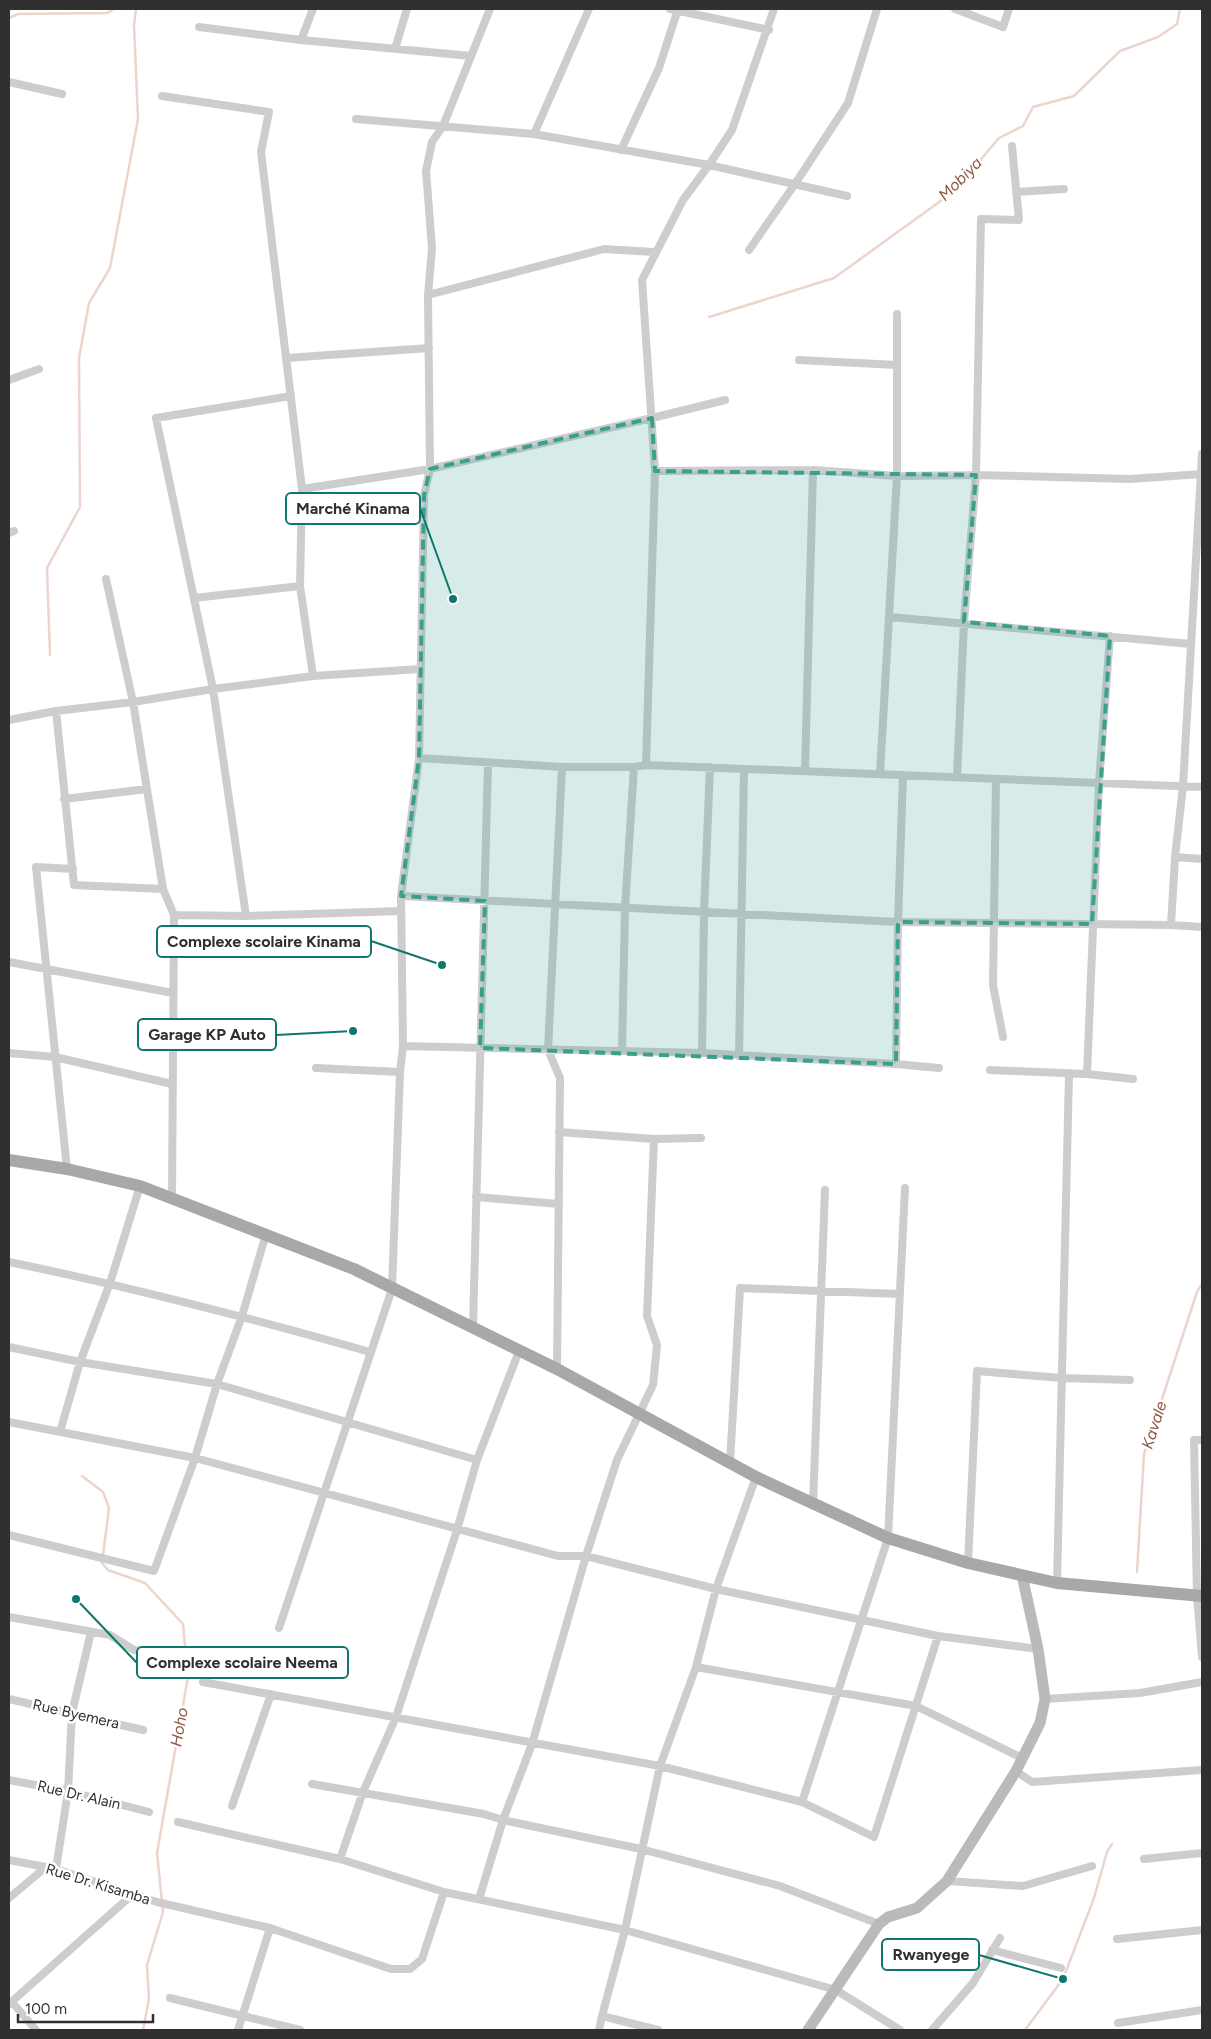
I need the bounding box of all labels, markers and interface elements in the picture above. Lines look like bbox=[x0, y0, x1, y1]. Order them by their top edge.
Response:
water label: Mobiya bbox=[934, 153, 986, 205]
callout: Marché Kinama bbox=[286, 493, 420, 524]
text: Marché Kinama bbox=[296, 499, 410, 518]
callout: Complexe scolaire Kinama bbox=[157, 926, 371, 957]
text: Complexe scolaire Kinama bbox=[167, 932, 361, 951]
callout: Garage KP Auto bbox=[138, 1019, 276, 1050]
text: Garage KP Auto bbox=[148, 1025, 266, 1044]
water label: Kavale bbox=[1137, 1399, 1171, 1451]
callout: Complexe scolaire Neema bbox=[137, 1647, 348, 1678]
text: Complexe scolaire Neema bbox=[146, 1653, 338, 1672]
street label: Rue Byemera bbox=[31, 1695, 121, 1733]
water label: Hoho bbox=[166, 1706, 192, 1748]
street label: Rue Dr. Alain bbox=[36, 1777, 122, 1813]
street label: Rue Dr. Kisamba bbox=[44, 1860, 152, 1908]
callout: Rwanyege bbox=[882, 1939, 979, 1970]
text: Rwanyege bbox=[893, 1945, 970, 1964]
scale bar bbox=[18, 1992, 152, 2024]
text: 100 m bbox=[25, 2000, 67, 2018]

